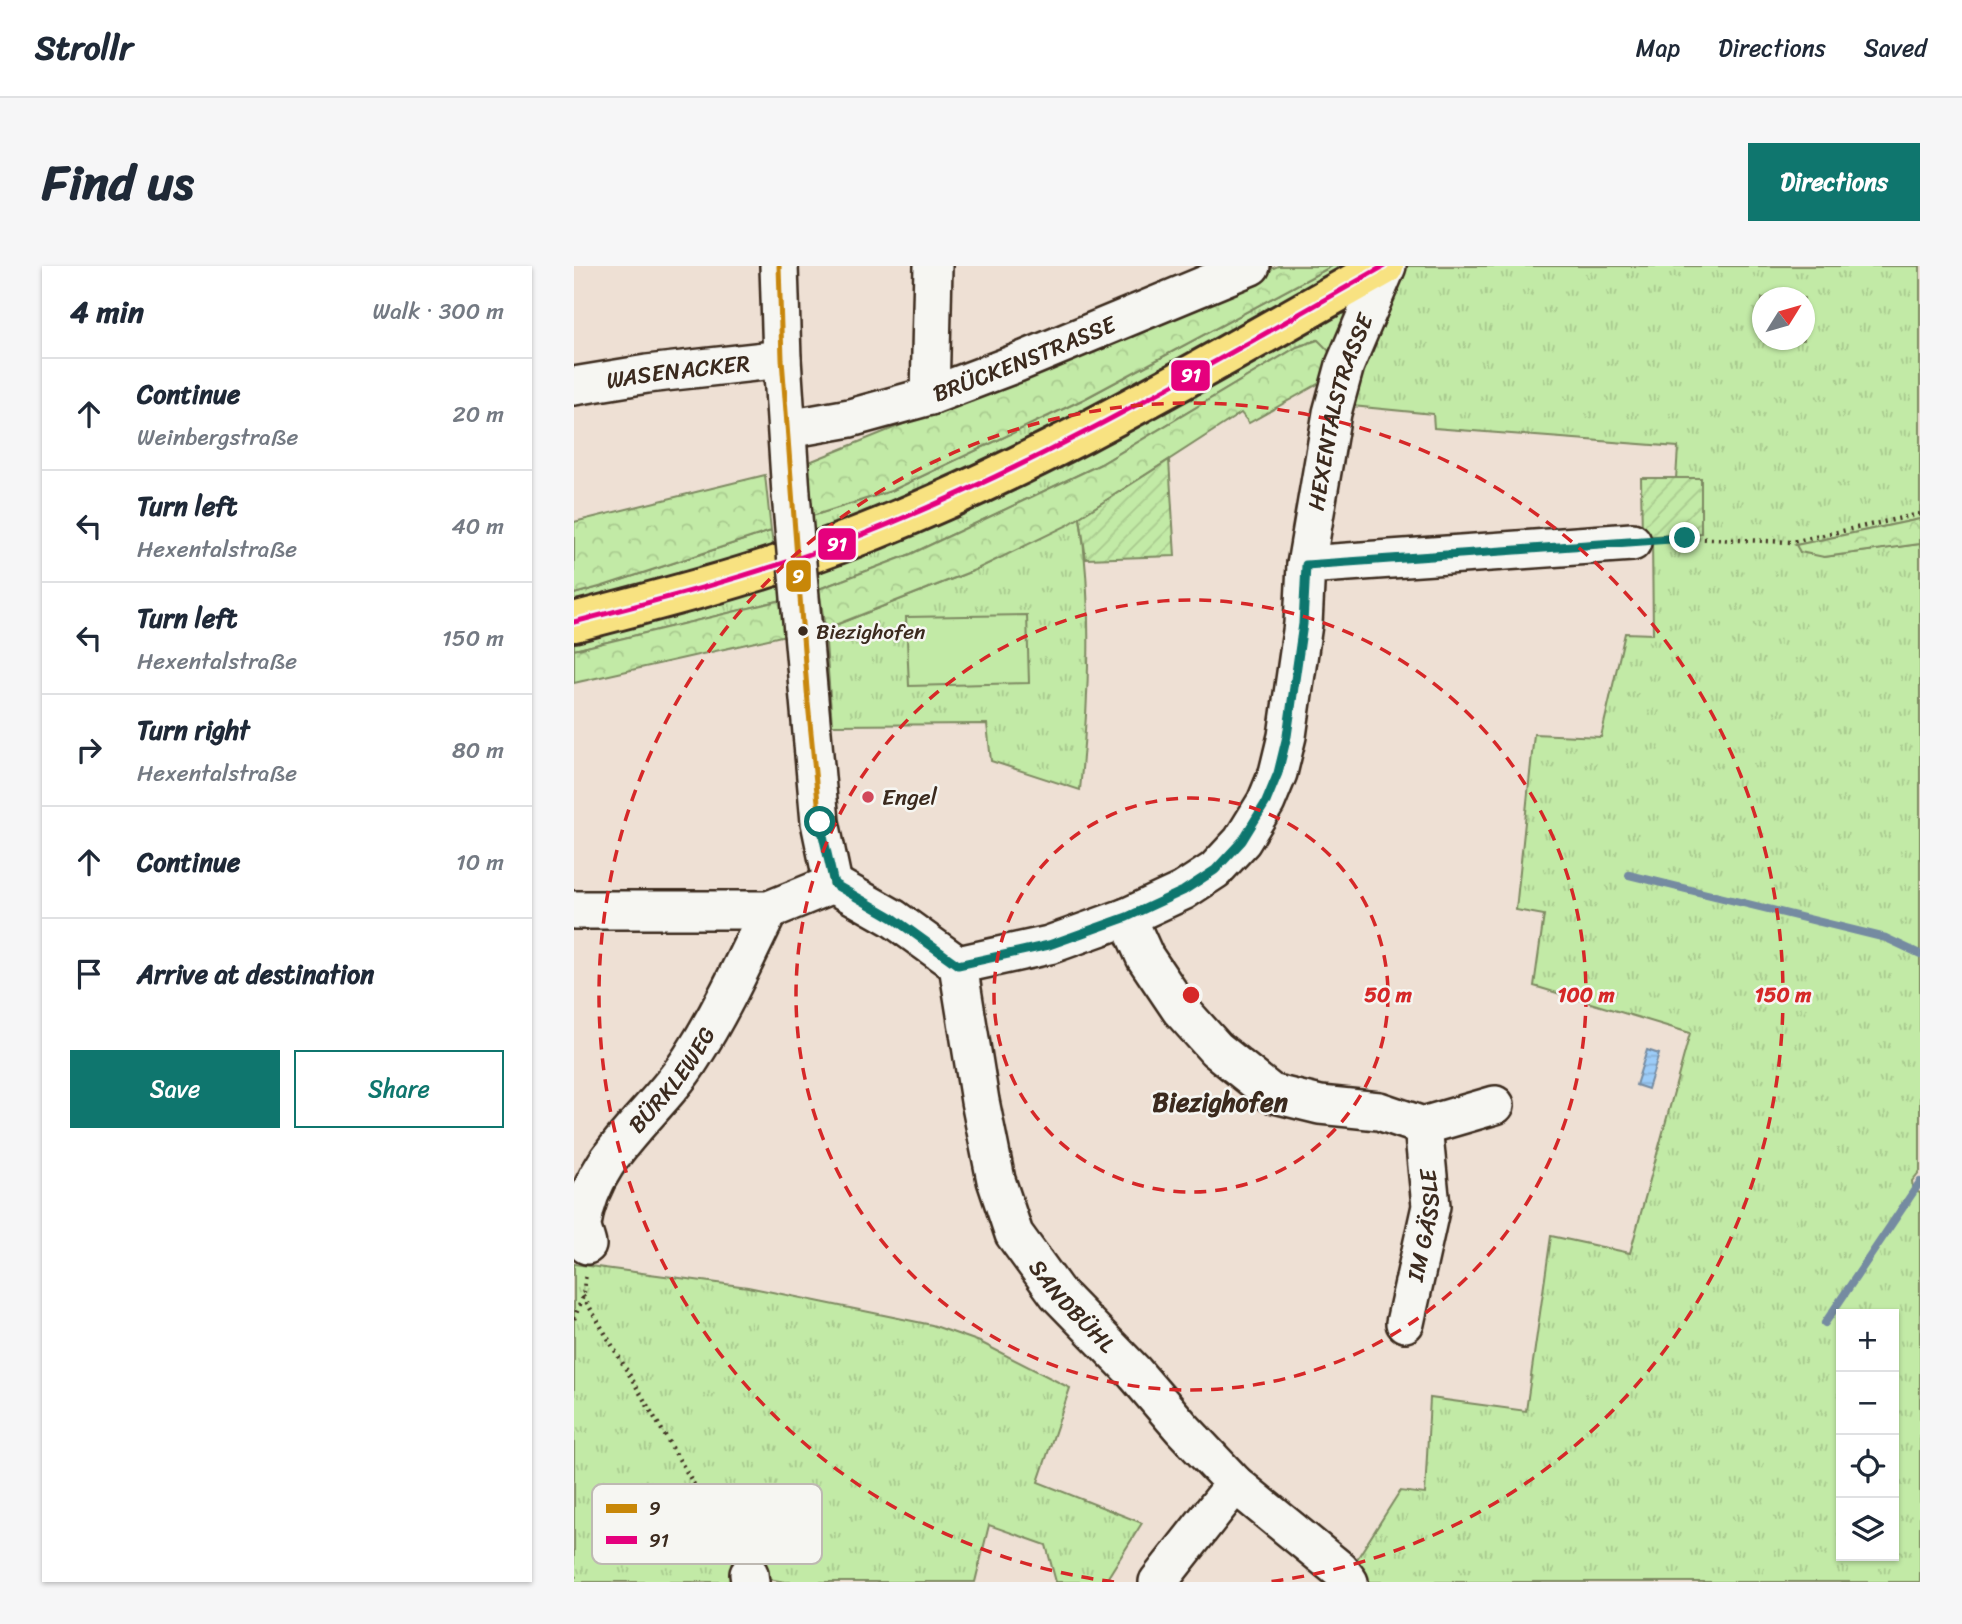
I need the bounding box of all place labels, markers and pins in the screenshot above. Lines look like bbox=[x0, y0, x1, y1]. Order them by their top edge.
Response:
place label: Biezighofen bbox=[816, 613, 925, 651]
marker: Biezighofen bbox=[796, 624, 810, 638]
place label: Engel bbox=[882, 777, 938, 818]
marker: Engel bbox=[860, 789, 876, 805]
centre of rings bbox=[1179, 983, 1203, 1007]

